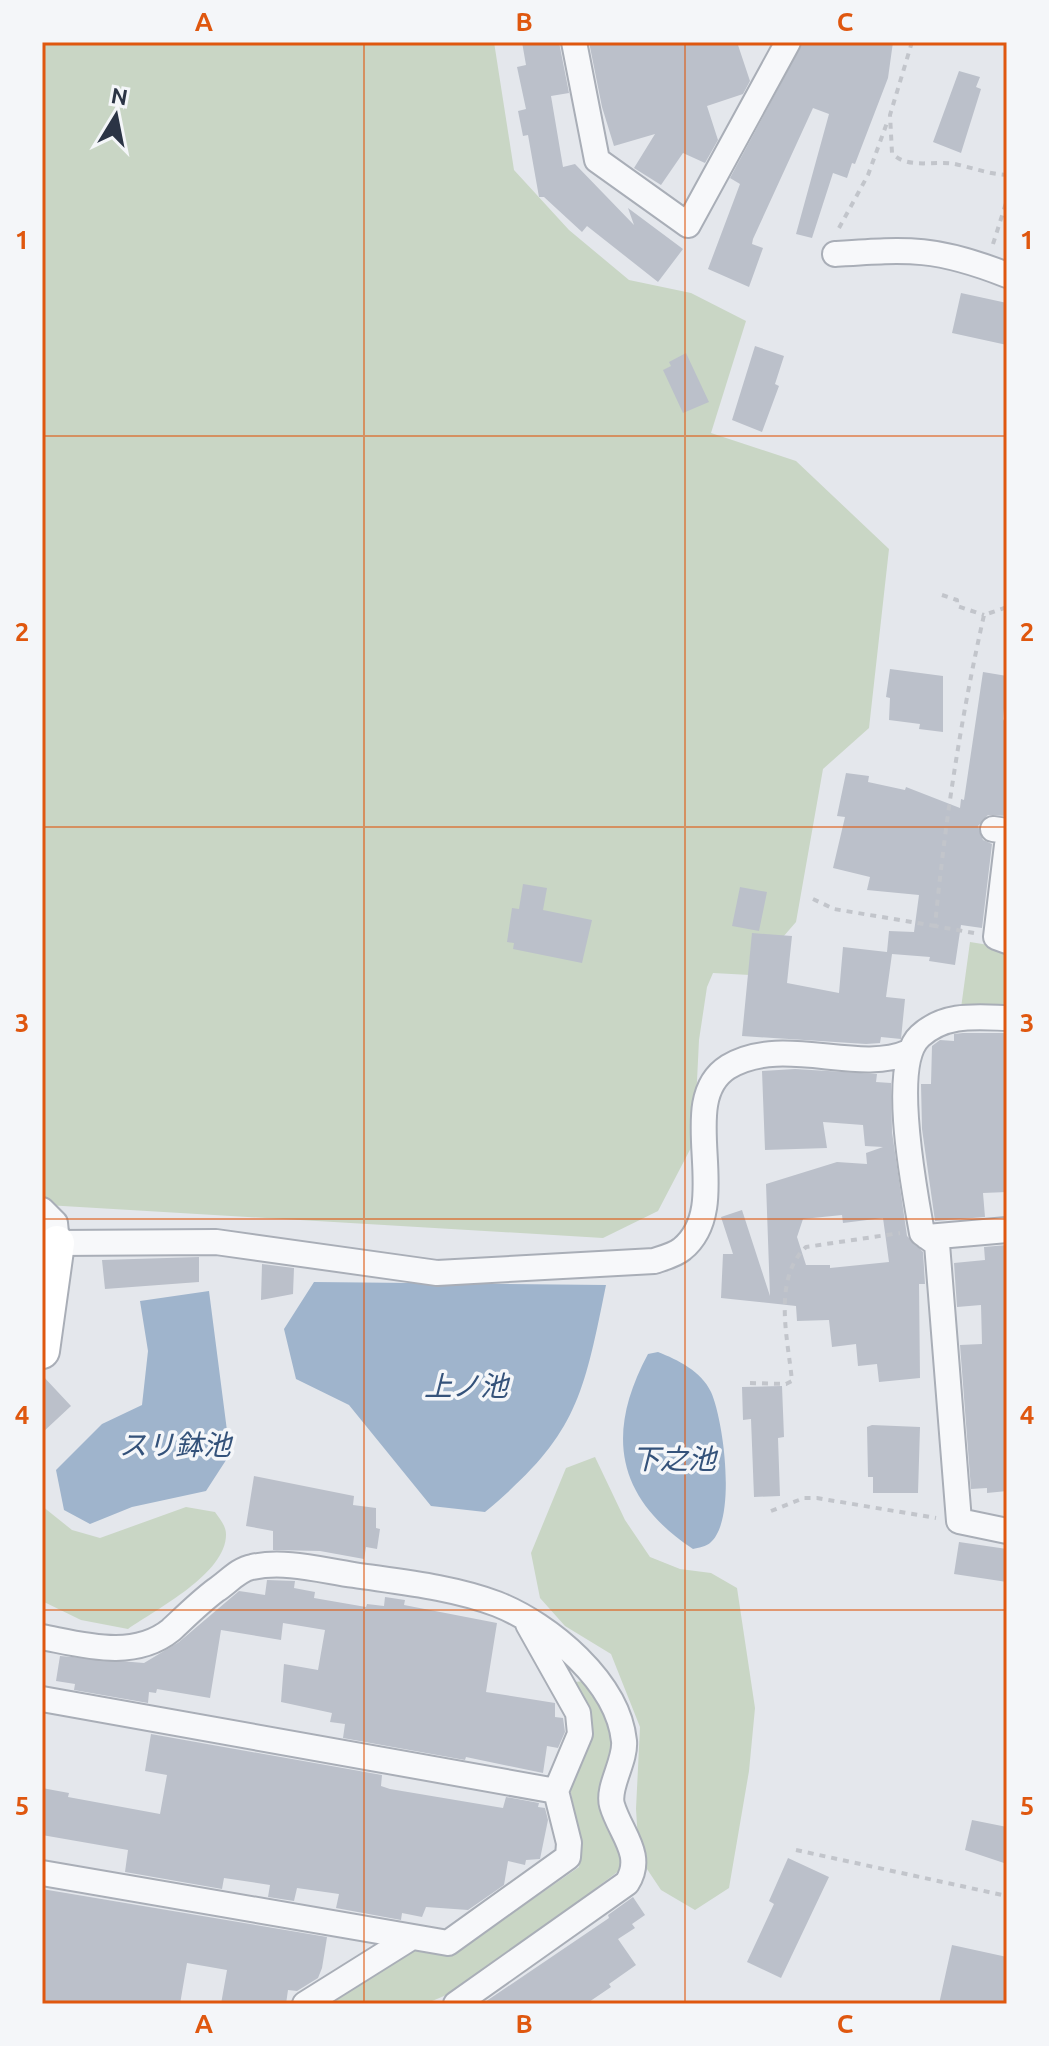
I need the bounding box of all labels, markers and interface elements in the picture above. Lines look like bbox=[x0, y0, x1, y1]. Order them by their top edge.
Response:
text: A bbox=[195, 7, 214, 36]
text: B bbox=[515, 7, 533, 36]
text: C bbox=[837, 7, 854, 36]
north arrow bbox=[76, 76, 156, 156]
text: N bbox=[109, 82, 130, 110]
text: 1 bbox=[15, 225, 29, 254]
text: 1 bbox=[1020, 225, 1034, 254]
text: 2 bbox=[15, 617, 29, 646]
text: 2 bbox=[1020, 617, 1034, 646]
text: 3 bbox=[15, 1008, 29, 1037]
text: 3 bbox=[1020, 1008, 1034, 1037]
water label: 上ノ池 bbox=[424, 1370, 511, 1401]
text: 4 bbox=[15, 1400, 29, 1429]
text: 4 bbox=[1020, 1400, 1034, 1429]
water label: スリ鉢池 bbox=[119, 1429, 234, 1460]
water label: 下之池 bbox=[632, 1443, 719, 1474]
text: 5 bbox=[15, 1791, 29, 1820]
text: 5 bbox=[1020, 1791, 1034, 1820]
text: A bbox=[195, 2009, 214, 2038]
text: B bbox=[515, 2009, 533, 2038]
text: C bbox=[837, 2009, 854, 2038]

